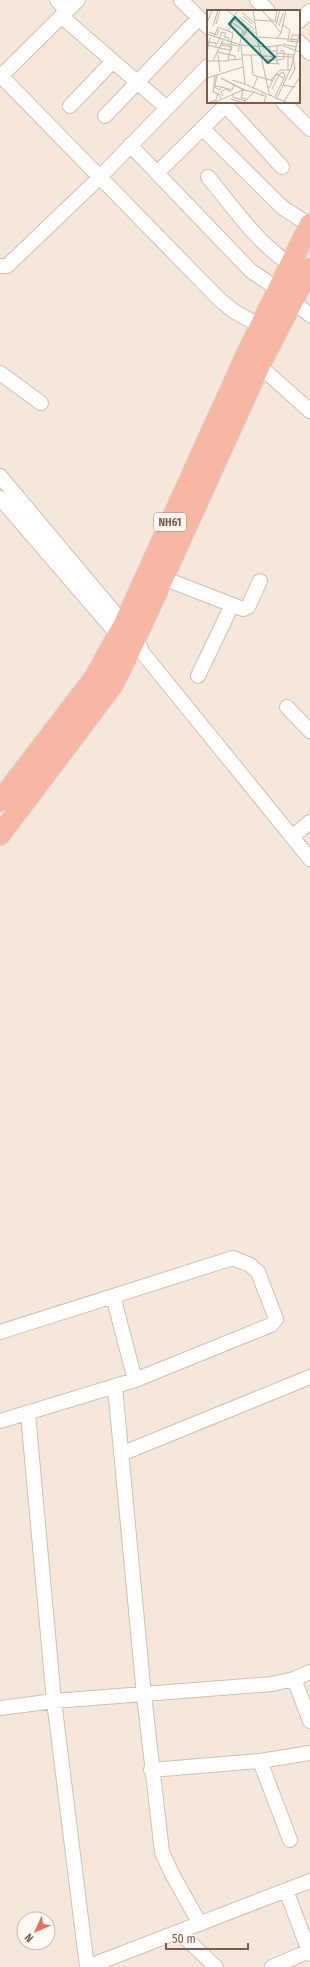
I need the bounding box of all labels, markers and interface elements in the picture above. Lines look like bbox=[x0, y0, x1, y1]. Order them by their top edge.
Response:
inset map bbox=[207, 10, 300, 103]
road number: NH61 bbox=[154, 513, 186, 531]
north arrow bbox=[16, 1911, 56, 1951]
scale bar bbox=[166, 1925, 248, 1951]
text: N bbox=[22, 1931, 36, 1945]
text: 50 m bbox=[172, 1932, 196, 1946]

